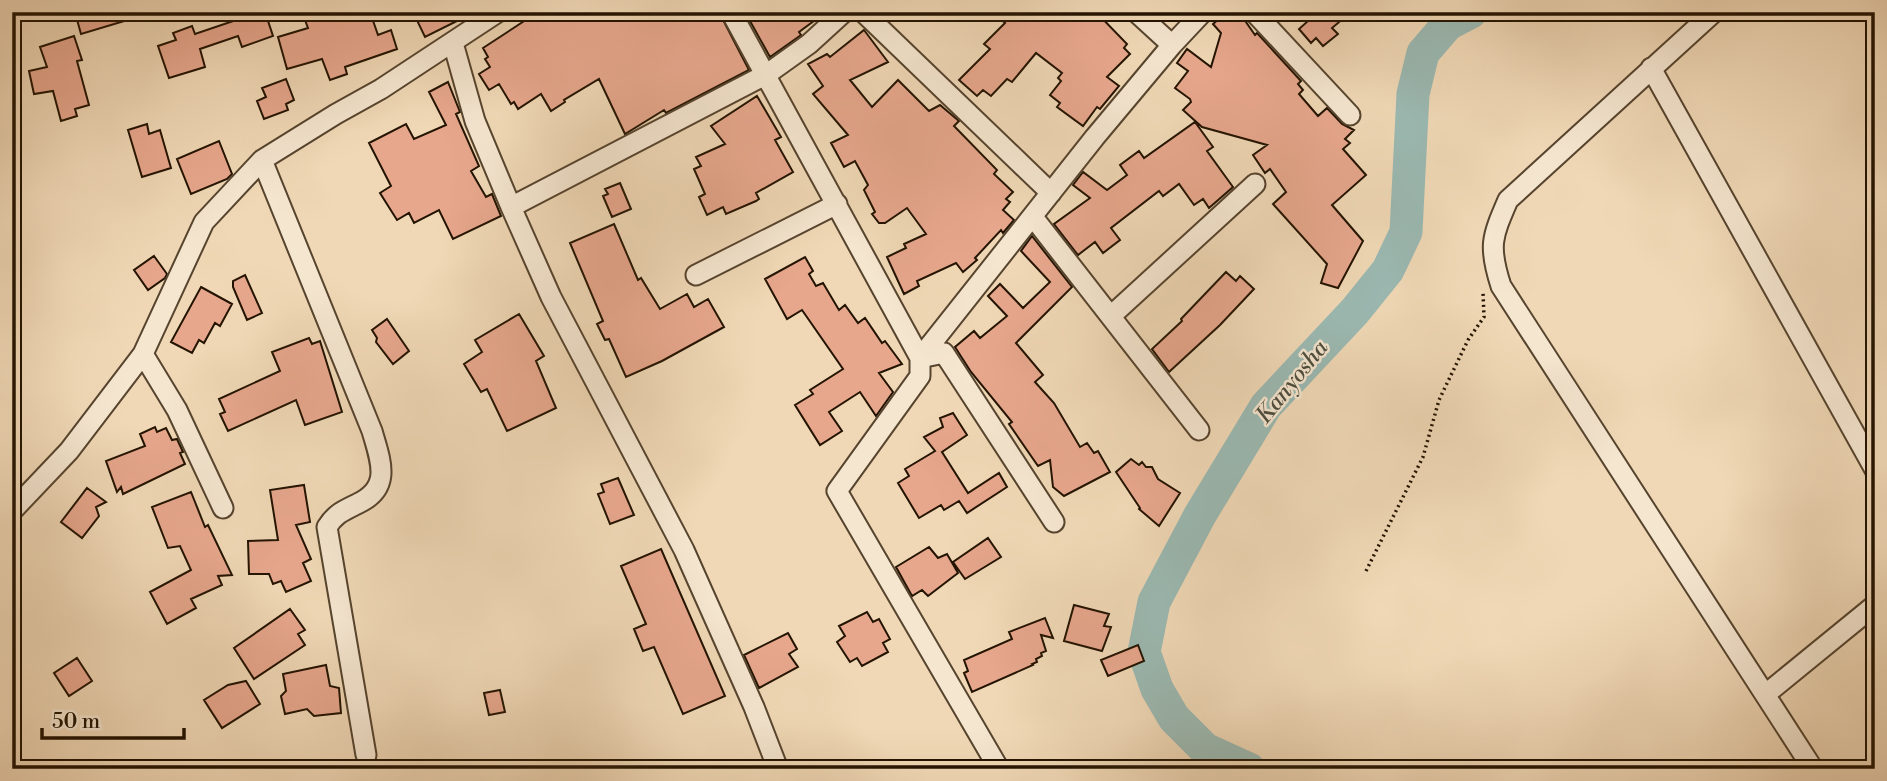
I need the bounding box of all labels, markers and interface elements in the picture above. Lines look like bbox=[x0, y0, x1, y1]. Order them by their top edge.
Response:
water label: Kanyosha bbox=[1250, 334, 1334, 429]
scale bar bbox=[42, 697, 184, 741]
text: 50 m bbox=[52, 709, 100, 735]

